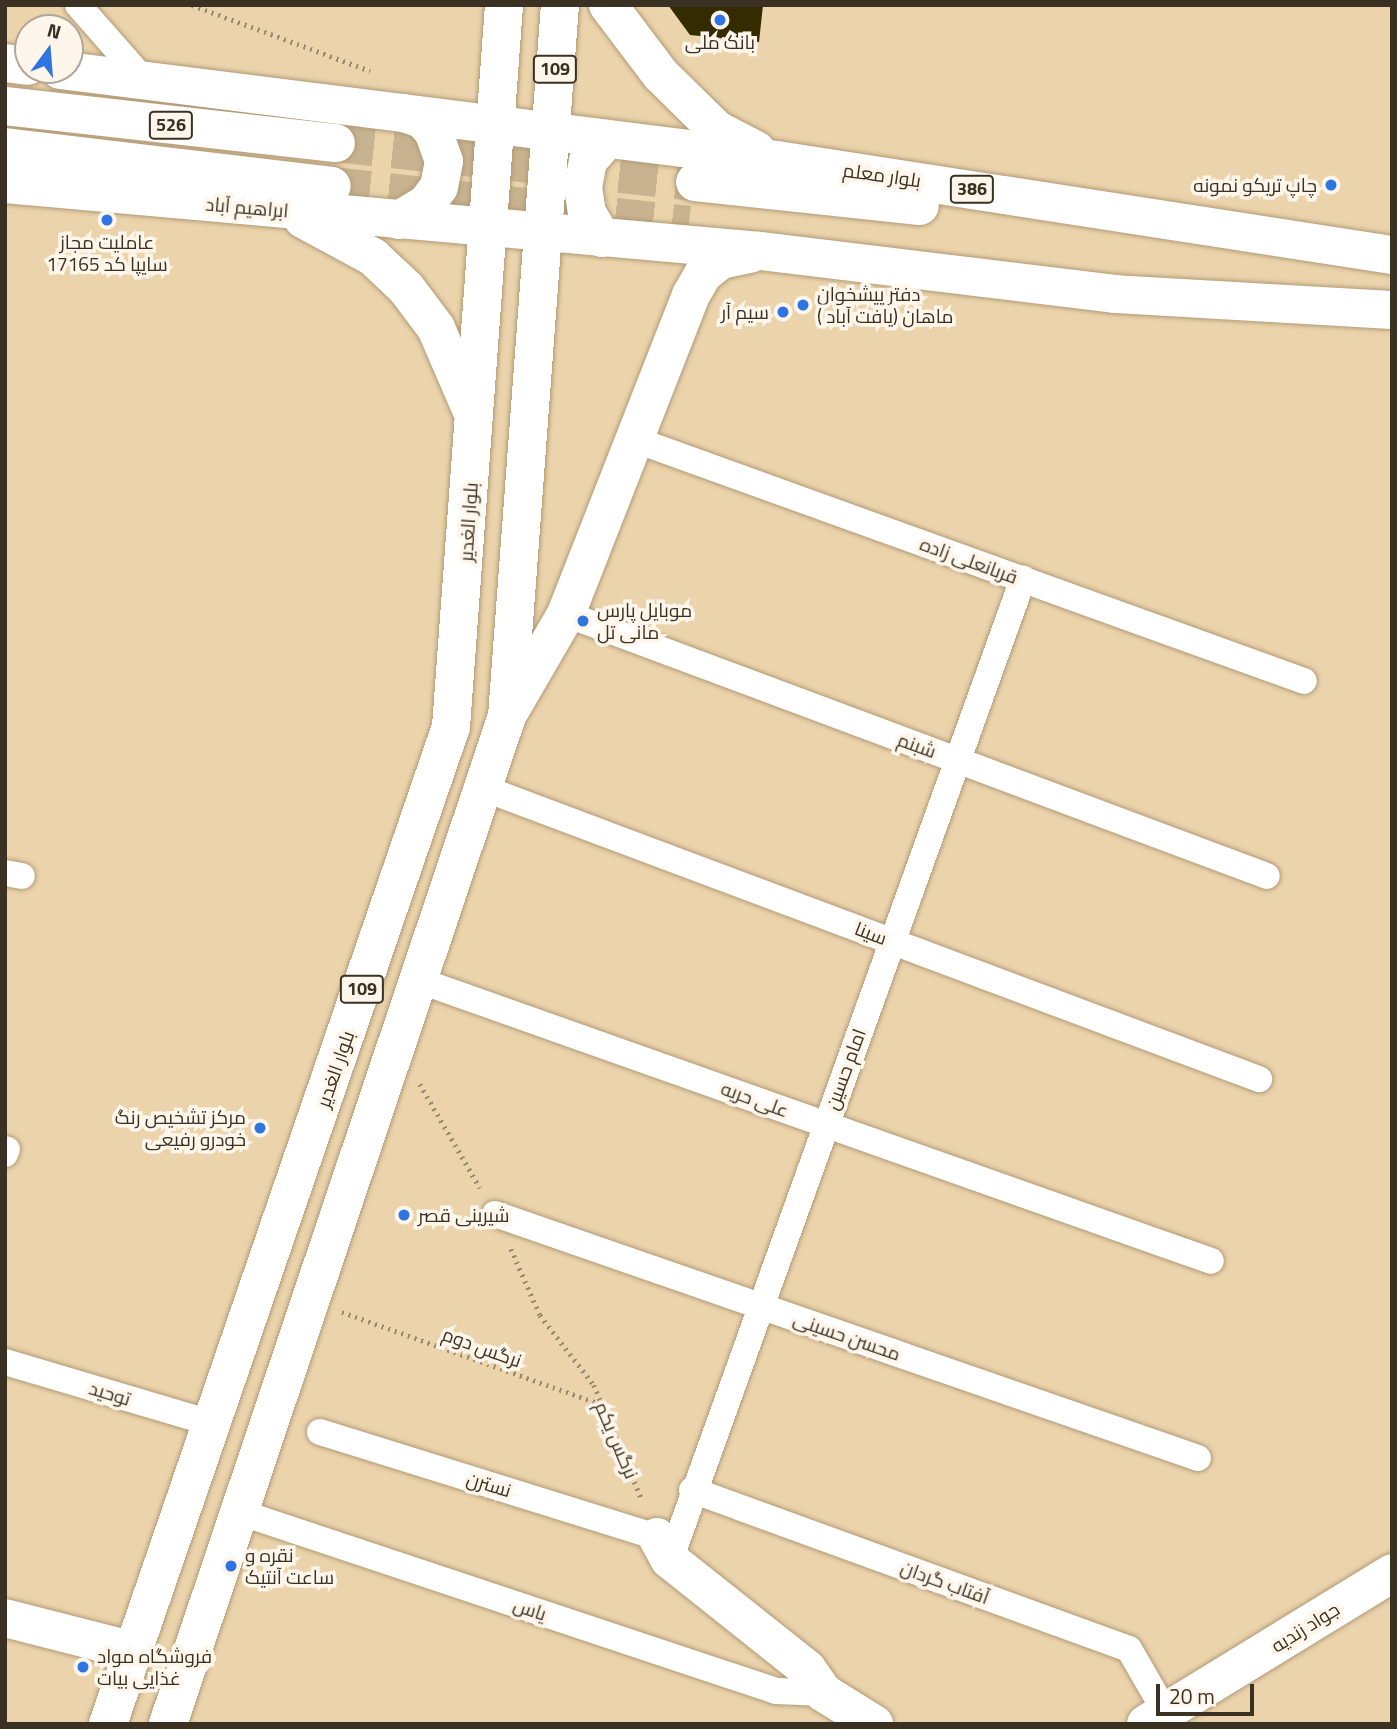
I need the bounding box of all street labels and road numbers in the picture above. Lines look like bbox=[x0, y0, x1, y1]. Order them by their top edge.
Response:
road number: 109 bbox=[532, 55, 578, 84]
road number: 526 bbox=[148, 110, 194, 140]
street label: بلوار معلم bbox=[841, 158, 923, 192]
road number: 386 bbox=[949, 174, 995, 204]
street label: ابراهیم آباد bbox=[204, 192, 290, 222]
street label: بلوار الغدیر bbox=[454, 482, 482, 562]
street label: قربانعلی زاده bbox=[917, 532, 1021, 588]
street label: شبنم bbox=[895, 728, 939, 762]
street label: سینا bbox=[852, 917, 890, 949]
road number: 109 bbox=[339, 974, 385, 1004]
street label: امام حسین bbox=[820, 1025, 870, 1113]
street label: بلوار الغدیر bbox=[311, 1028, 359, 1110]
street label: علی حریه bbox=[718, 1076, 792, 1122]
street label: محسن حسینی bbox=[790, 1307, 904, 1365]
street label: نرگس دوم bbox=[439, 1322, 525, 1372]
street label: توحید bbox=[86, 1376, 134, 1410]
street label: نرگس یکم bbox=[591, 1398, 643, 1482]
street label: نسترن bbox=[464, 1466, 514, 1502]
street label: آفتاب گردان bbox=[898, 1555, 992, 1609]
street label: یاس bbox=[510, 1593, 550, 1625]
street label: جواد زندیه bbox=[1267, 1597, 1343, 1657]

